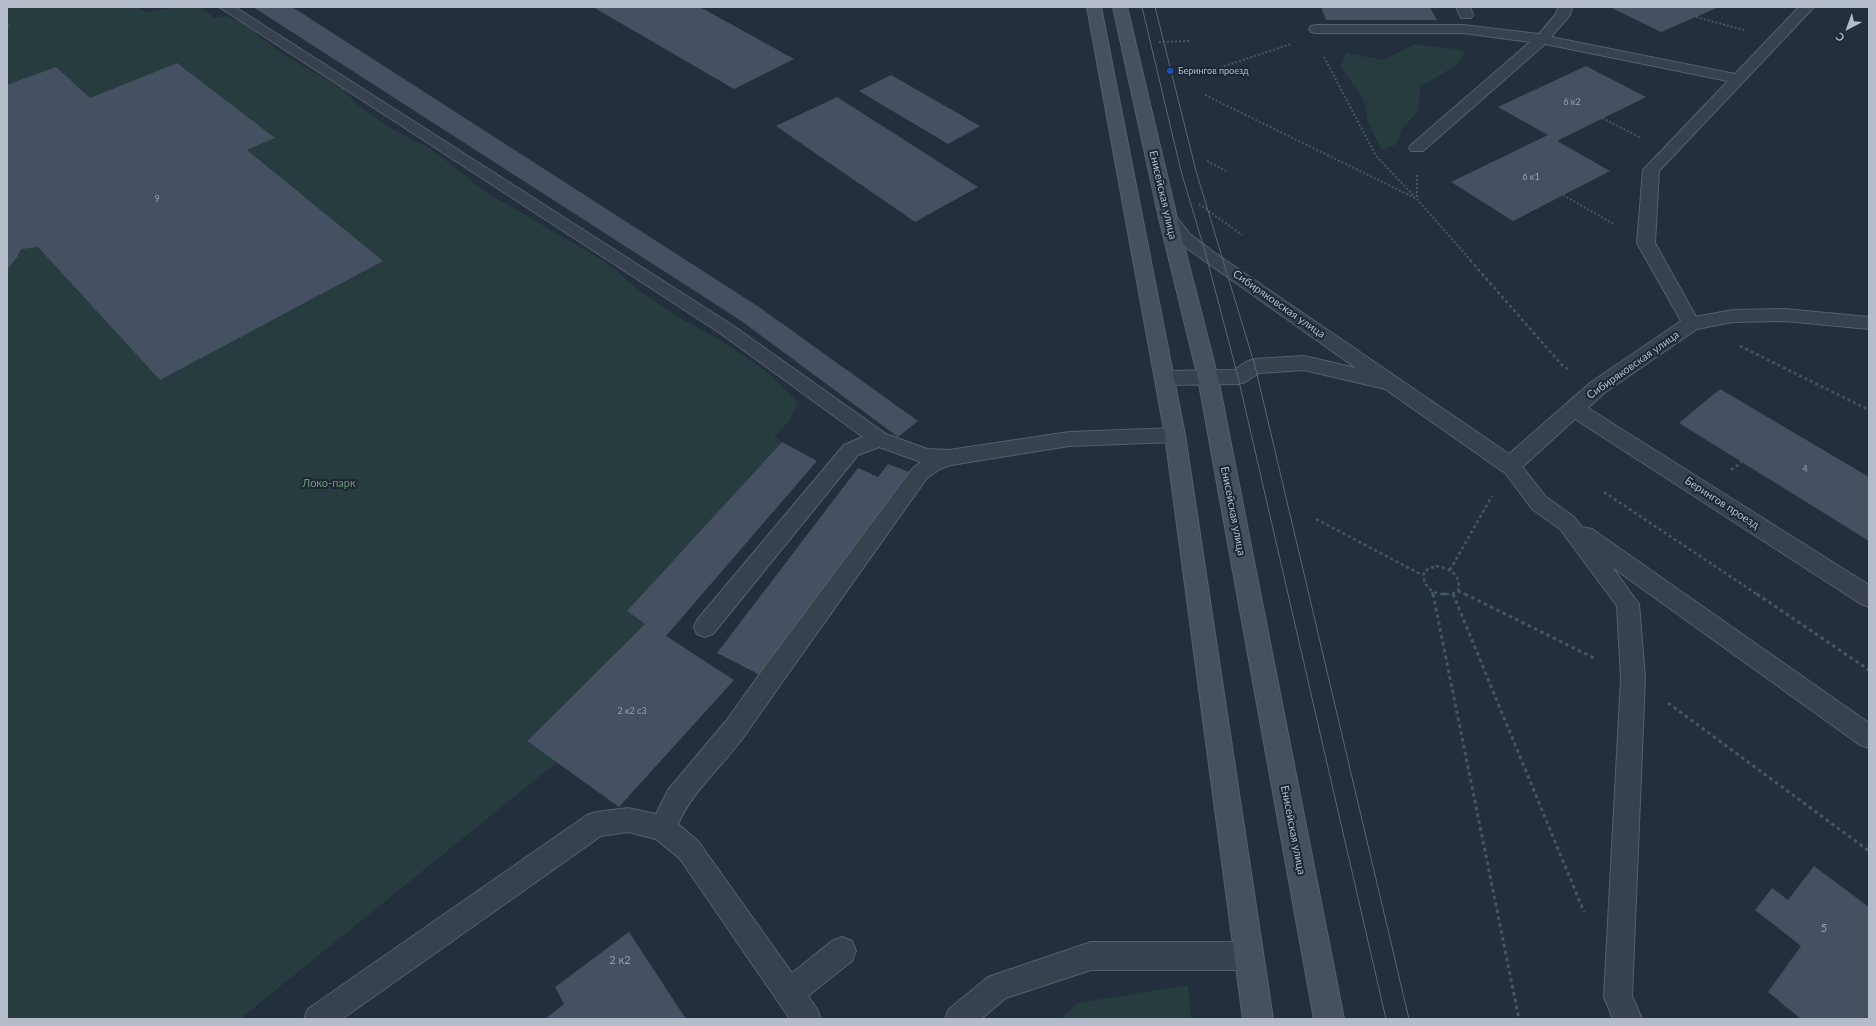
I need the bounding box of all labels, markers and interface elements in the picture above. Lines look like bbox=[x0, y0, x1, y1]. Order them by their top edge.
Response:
north arrow bbox=[1828, 8, 1868, 48]
text: С bbox=[1833, 30, 1847, 45]
marker: Берингов проезд bbox=[1165, 66, 1175, 76]
place label: Берингов проезд bbox=[1178, 66, 1249, 76]
house number: 6 к2 bbox=[1563, 97, 1581, 107]
street label: Енисейская улица bbox=[1146, 149, 1180, 241]
house number: 6 к1 bbox=[1522, 172, 1540, 182]
house number: 9 bbox=[154, 194, 160, 204]
street label: Сибиряковская улица bbox=[1230, 267, 1328, 341]
street label: Сибиряковская улица bbox=[1584, 328, 1682, 402]
house number: 4 bbox=[1802, 464, 1808, 474]
street label: Енисейская улица bbox=[1218, 465, 1248, 557]
street label: Берингов проезд bbox=[1682, 474, 1762, 532]
park label: Локо-парк bbox=[302, 476, 356, 490]
house number: 2 к2 с3 bbox=[617, 706, 647, 716]
street label: Енисейская улица bbox=[1278, 784, 1308, 876]
house number: 5 bbox=[1821, 921, 1827, 935]
house number: 2 к2 bbox=[609, 953, 631, 967]

